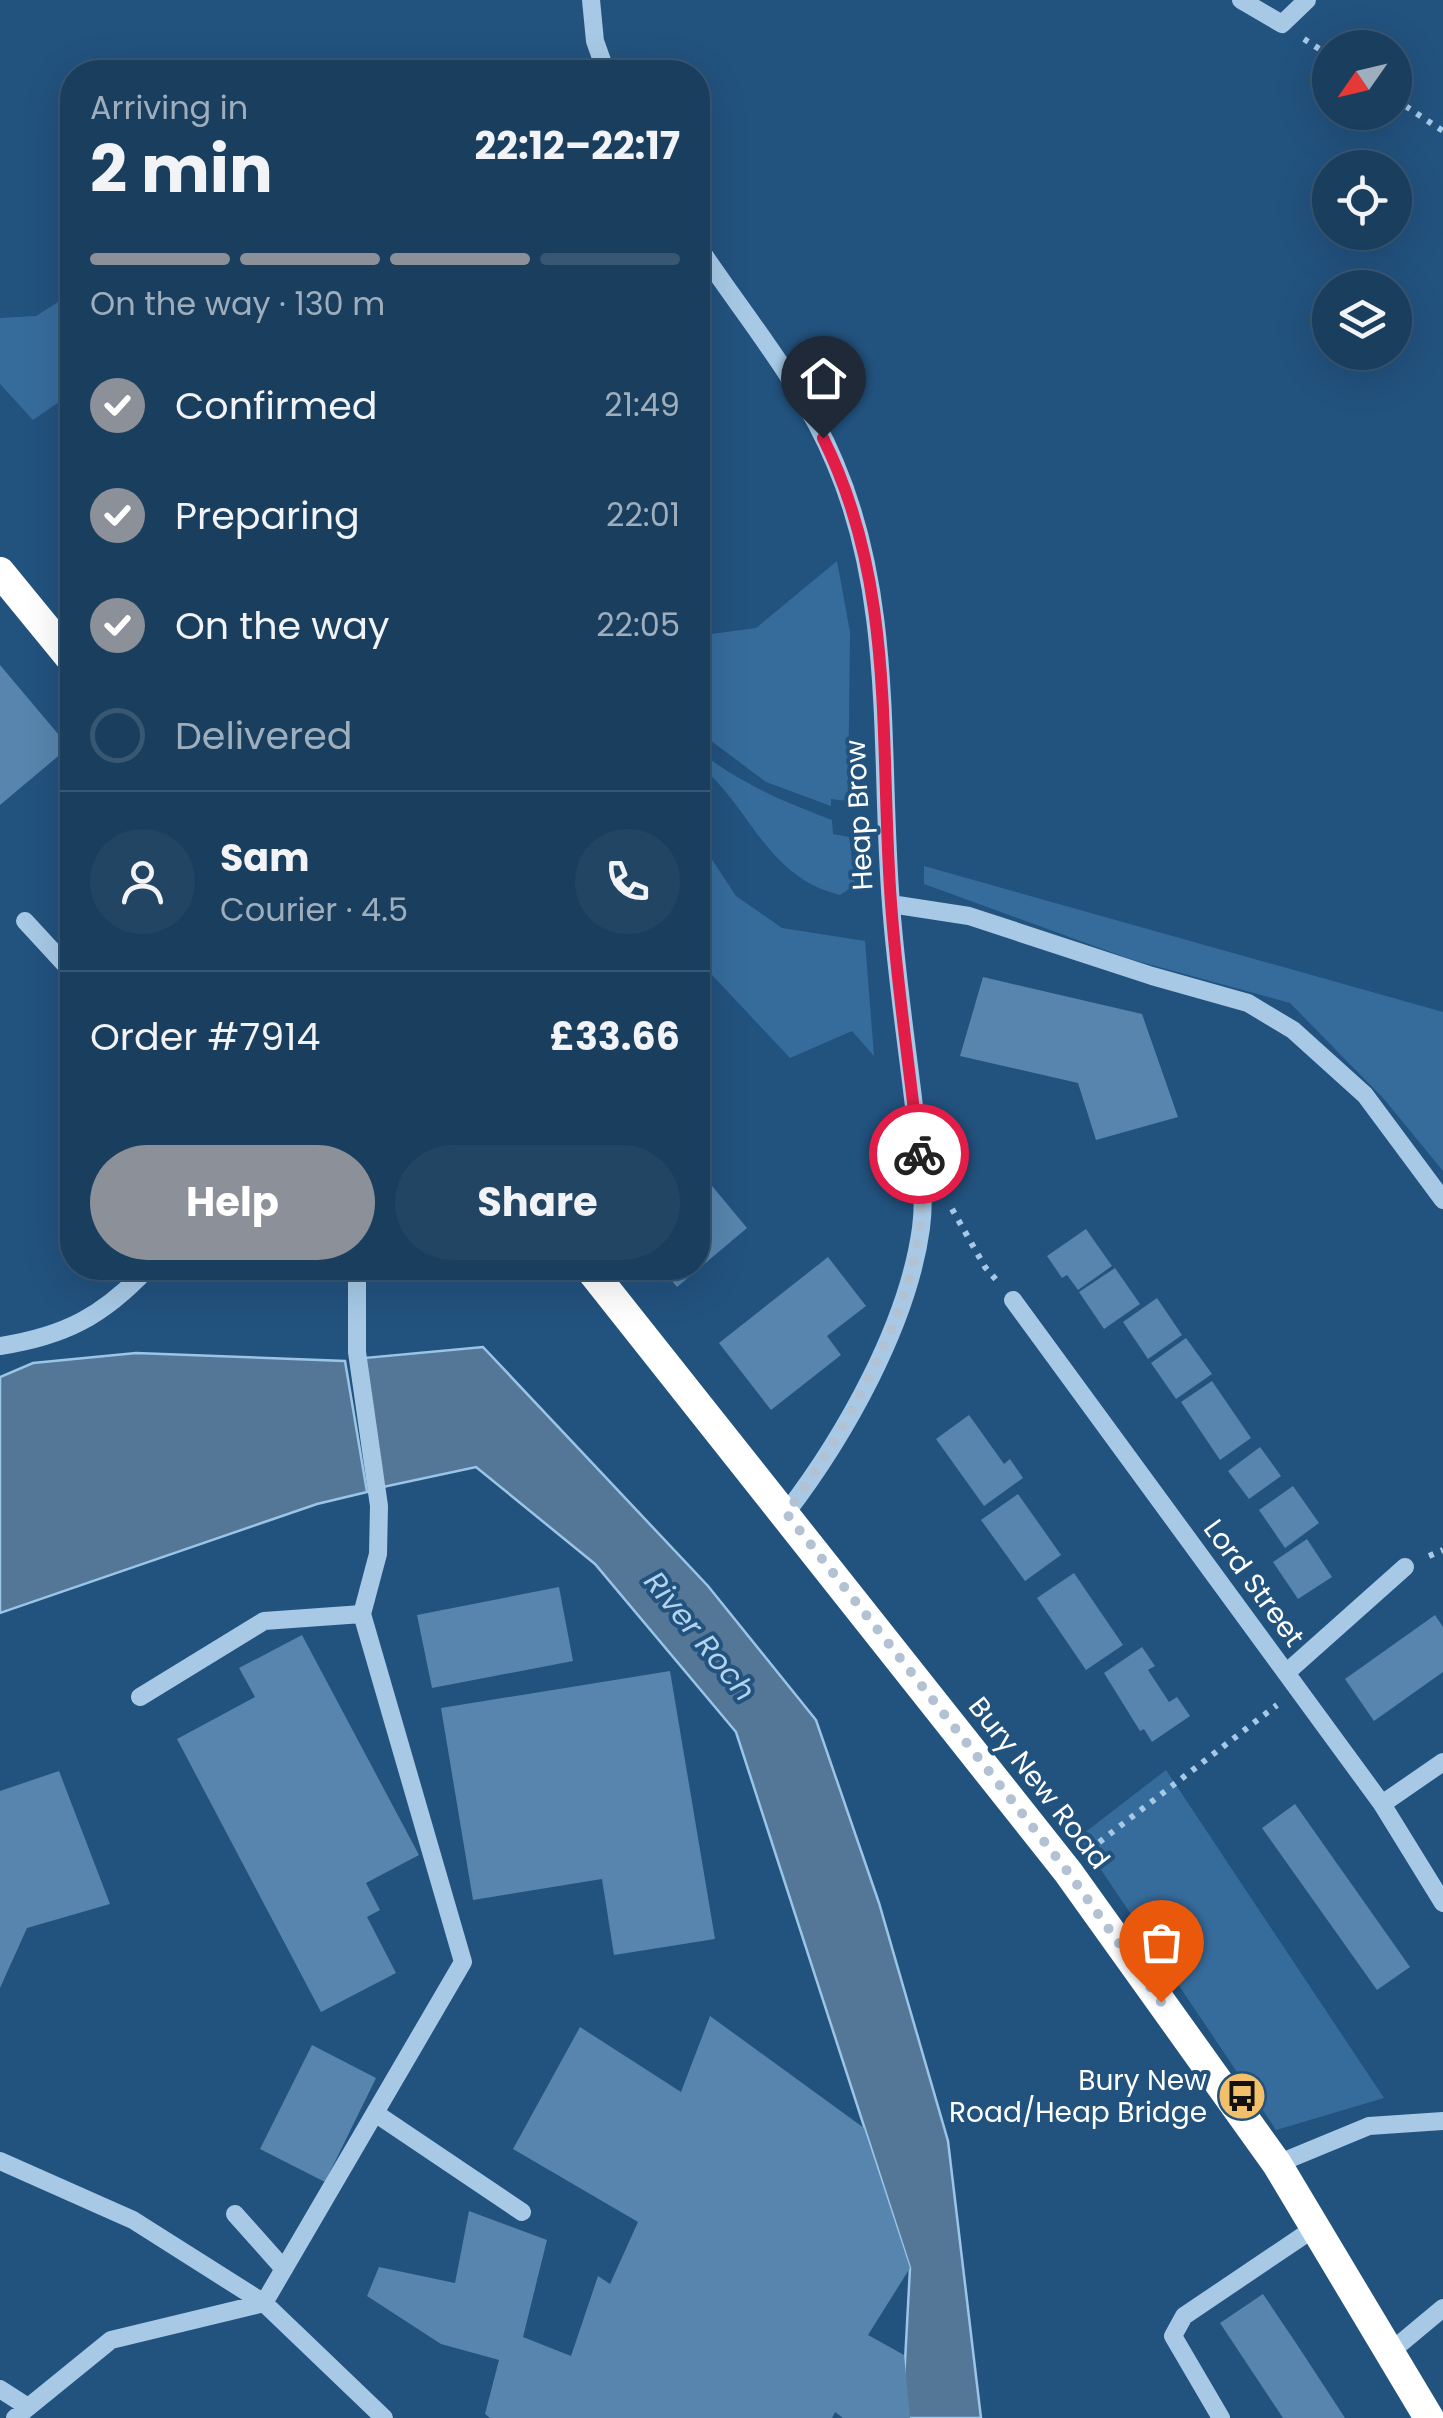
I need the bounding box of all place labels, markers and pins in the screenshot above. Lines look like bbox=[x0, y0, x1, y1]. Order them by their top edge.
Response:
pin bbox=[781, 336, 866, 439]
pin bbox=[1119, 1900, 1204, 2003]
place label: Bury New Road/Heap Bridge bbox=[949, 2061, 1207, 2132]
bus stop icon: Bury New Road/Heap Bridge bbox=[1216, 2070, 1268, 2122]

